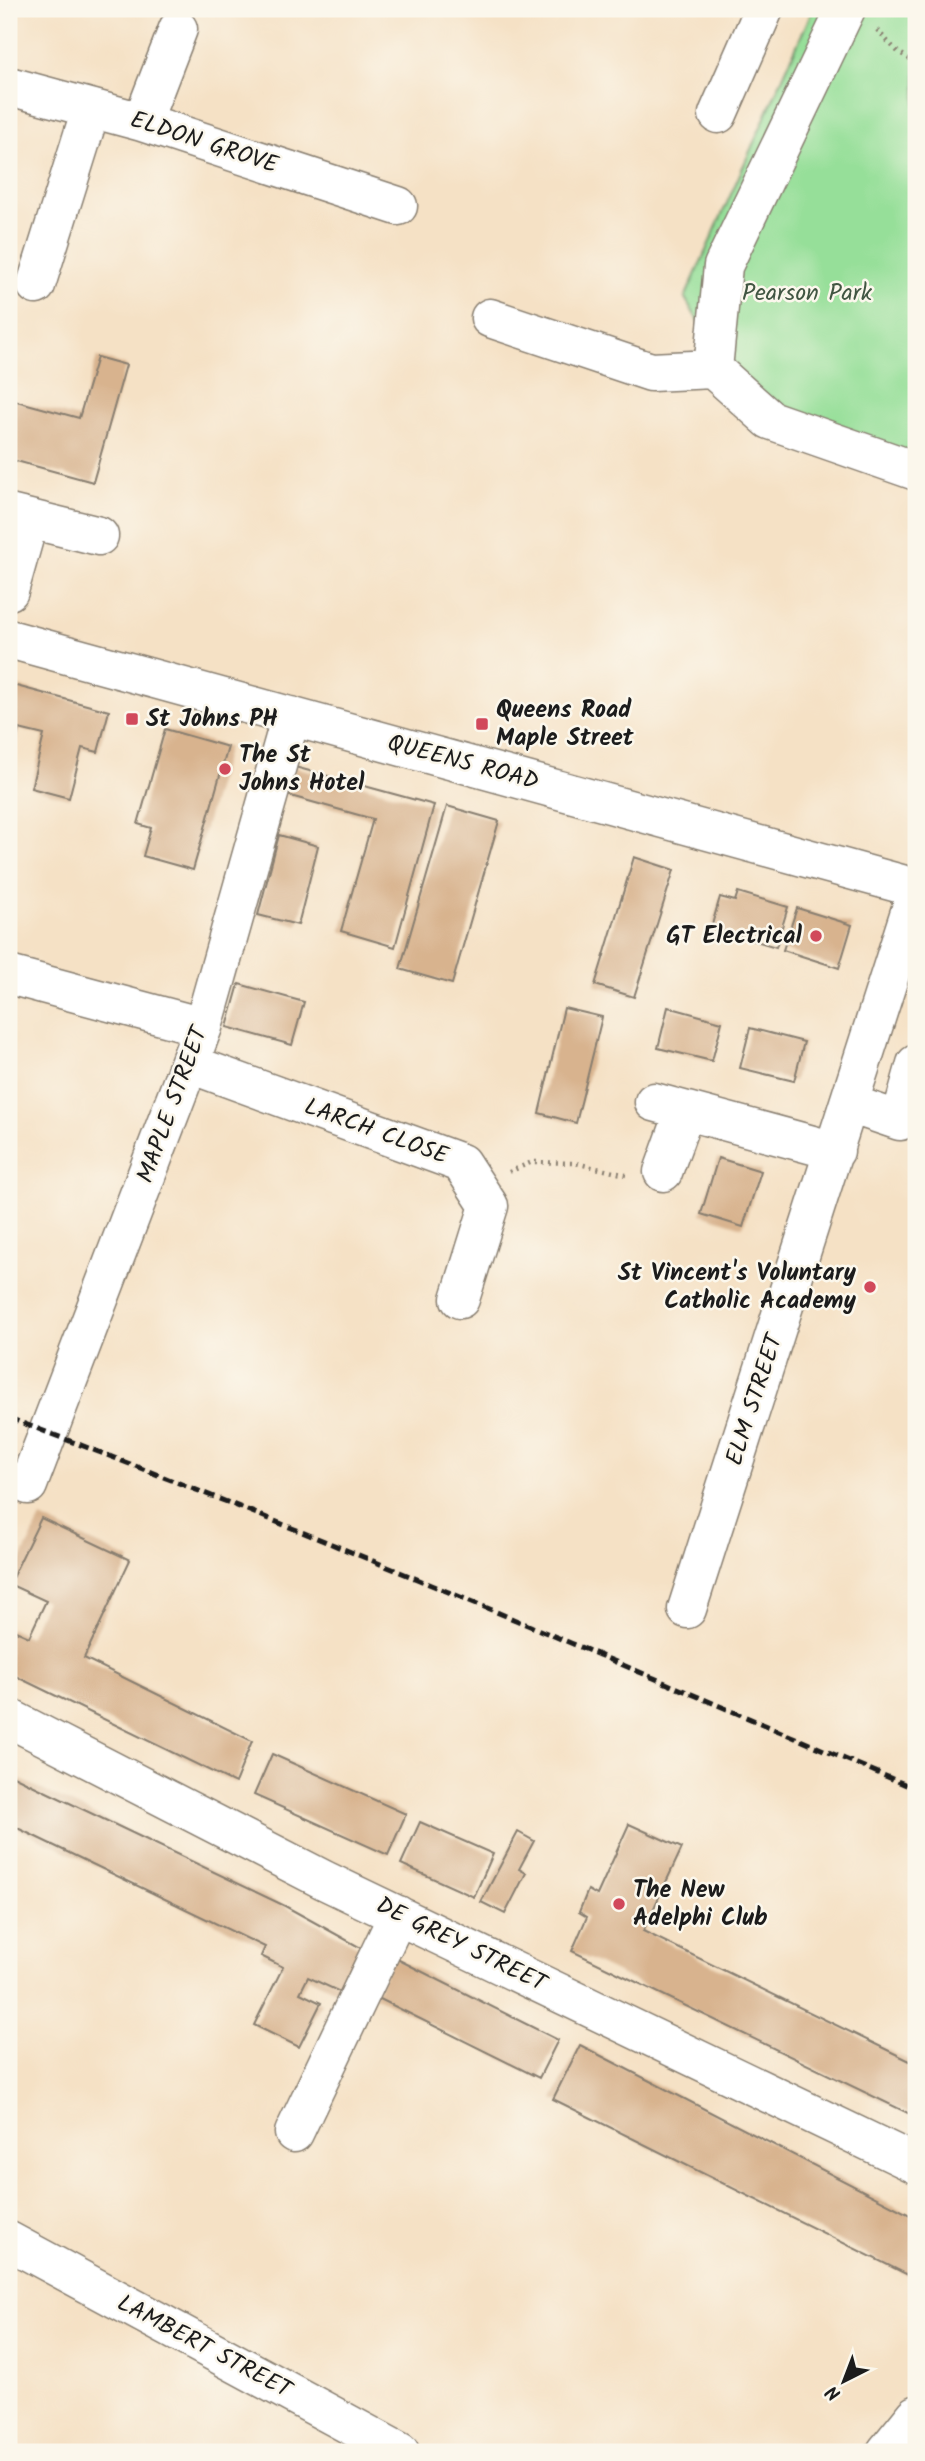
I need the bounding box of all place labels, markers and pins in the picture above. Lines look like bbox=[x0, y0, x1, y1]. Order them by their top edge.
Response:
place label: Queens Road Maple Street bbox=[496, 691, 635, 758]
place label: St Johns PH bbox=[146, 700, 278, 739]
marker: St Johns PH bbox=[124, 711, 140, 727]
marker: Queens Road Maple Street bbox=[474, 716, 490, 732]
place label: The St Johns Hotel bbox=[239, 736, 365, 803]
marker: The St Johns Hotel bbox=[217, 761, 233, 777]
place label: GT Electrical bbox=[666, 917, 803, 956]
marker: GT Electrical bbox=[808, 928, 824, 944]
place label: St Vincent's Voluntary Catholic Academy bbox=[618, 1254, 857, 1321]
marker: St Vincent's Voluntary Catholic Academy bbox=[862, 1279, 878, 1295]
place label: The New Adelphi Club bbox=[633, 1871, 768, 1938]
marker: The New Adelphi Club bbox=[611, 1896, 627, 1912]

